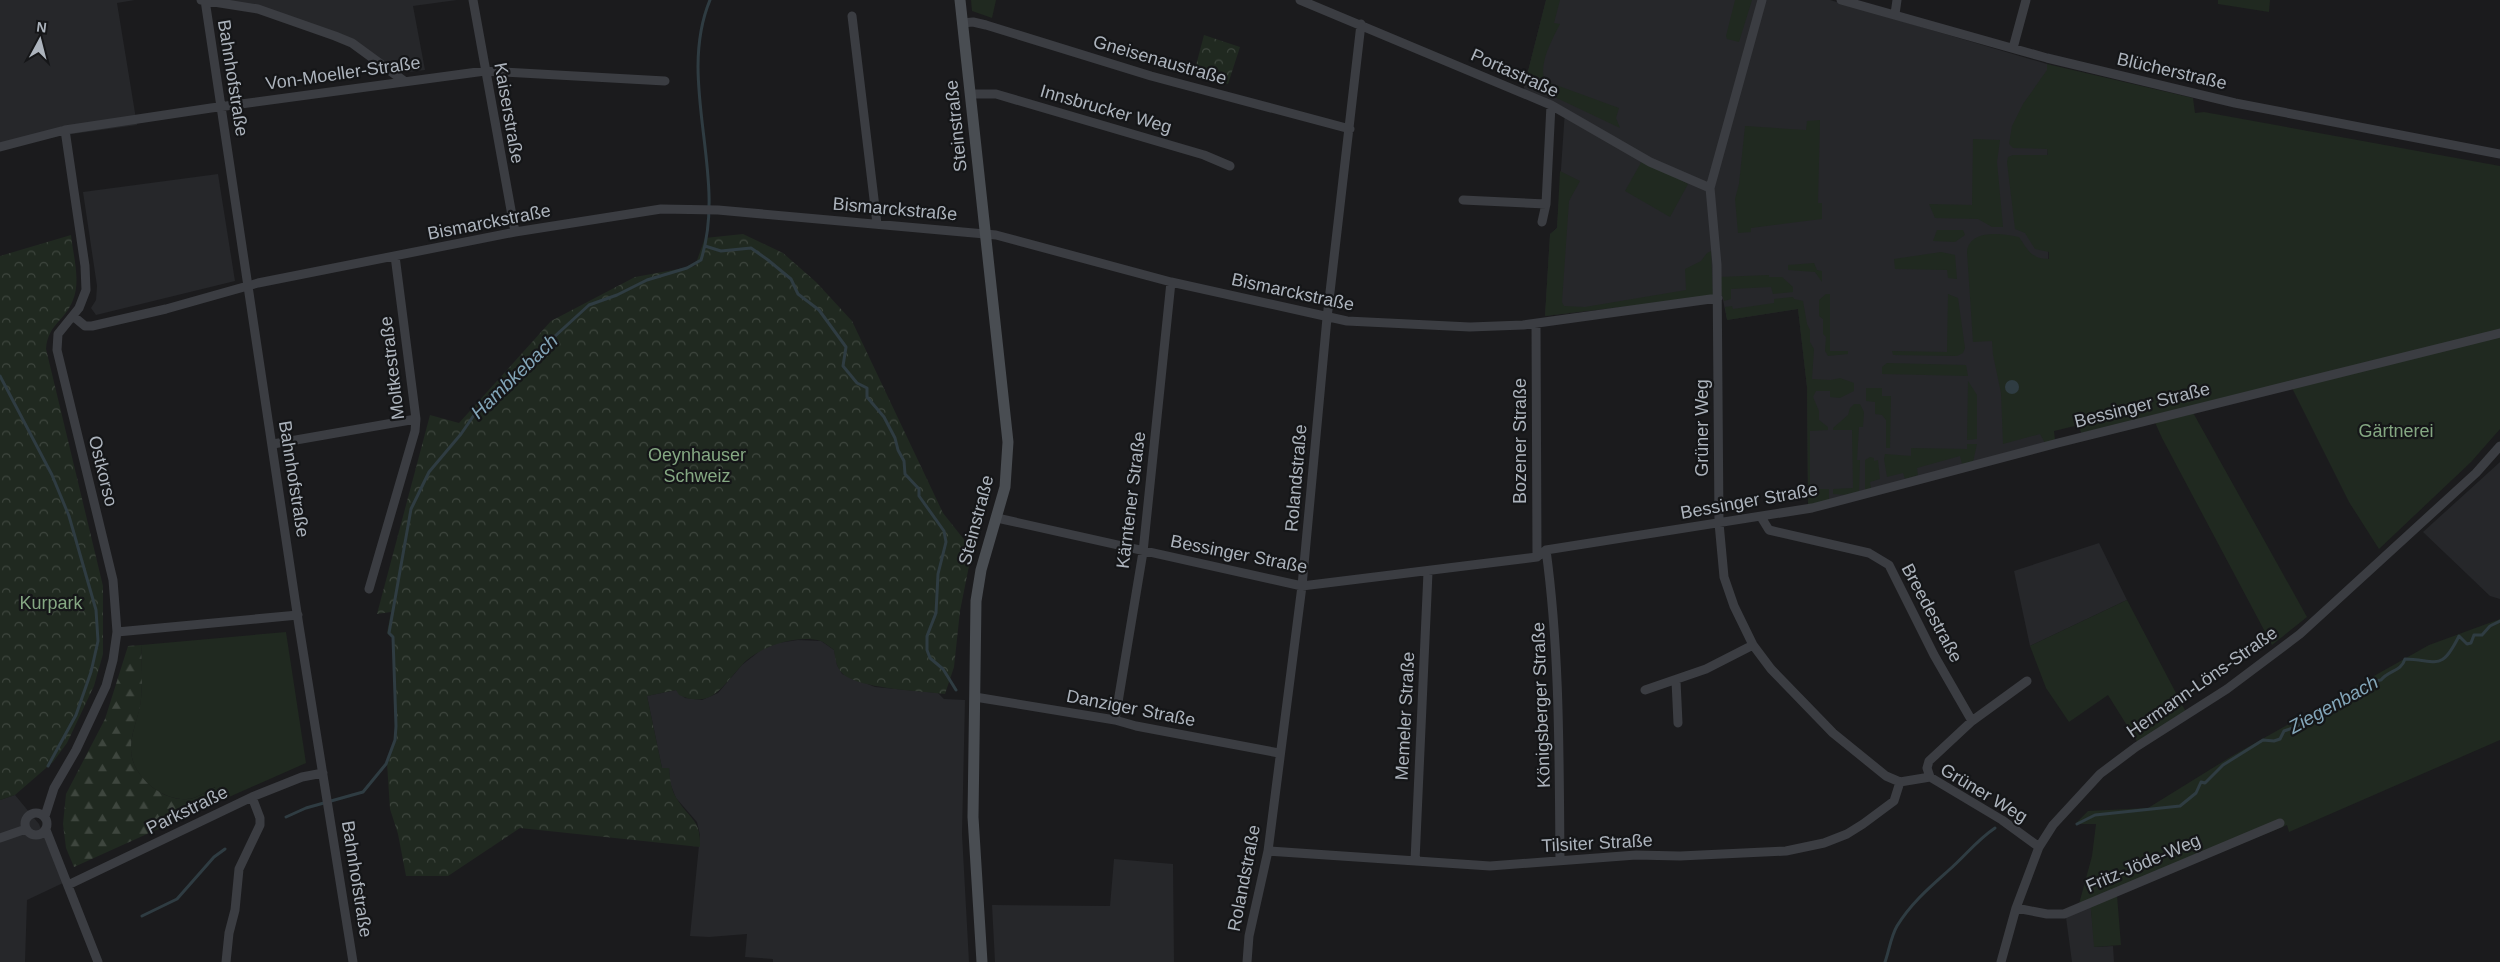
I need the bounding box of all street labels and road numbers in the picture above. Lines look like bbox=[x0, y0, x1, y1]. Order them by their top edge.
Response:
street label: Bahnhofstraße bbox=[214, 18, 252, 138]
street label: Gneisenaustraße bbox=[1091, 31, 1229, 89]
street label: Portastraße bbox=[1468, 45, 1562, 101]
street label: Blücherstraße bbox=[2115, 49, 2229, 93]
street label: Von-Moeller-Straße bbox=[264, 52, 422, 94]
street label: Kaiserstraße bbox=[490, 61, 528, 165]
street label: Steinstraße bbox=[941, 79, 971, 173]
street label: Innsbrucker Weg bbox=[1038, 81, 1174, 137]
street label: Bismarckstraße bbox=[832, 194, 958, 224]
street label: Bismarckstraße bbox=[426, 200, 552, 244]
street label: Bismarckstraße bbox=[1230, 269, 1356, 315]
street label: Moltkestraße bbox=[376, 315, 408, 421]
street label: Bozener Straße bbox=[1510, 378, 1530, 504]
street label: Bessinger Straße bbox=[2072, 378, 2212, 432]
street label: Grüner Weg bbox=[1692, 379, 1712, 477]
street label: Bahnhofstraße bbox=[275, 419, 313, 539]
street label: Rolandstraße bbox=[1281, 423, 1311, 533]
street label: Kärntener Straße bbox=[1113, 430, 1149, 570]
street label: Ostkorso bbox=[85, 434, 121, 508]
street label: Steinstraße bbox=[954, 473, 998, 567]
street label: Bessinger Straße bbox=[1679, 479, 1819, 523]
street label: Bessinger Straße bbox=[1169, 531, 1309, 577]
street label: Breedestraße bbox=[1898, 560, 1966, 666]
street label: Königsberger Straße bbox=[1528, 622, 1554, 788]
street label: Hermann-Löns-Straße bbox=[2123, 622, 2281, 742]
street label: Memeler Straße bbox=[1392, 651, 1418, 781]
street label: Danziger Straße bbox=[1065, 686, 1197, 730]
street label: Grüner Weg bbox=[1937, 759, 2031, 827]
street label: Parkstraße bbox=[143, 782, 231, 838]
street label: Bahnhofstraße bbox=[338, 819, 376, 939]
street label: Rolandstraße bbox=[1224, 823, 1264, 933]
street label: Tilsiter Straße bbox=[1541, 830, 1653, 856]
street label: Fritz-Jöde-Weg bbox=[2083, 830, 2203, 896]

